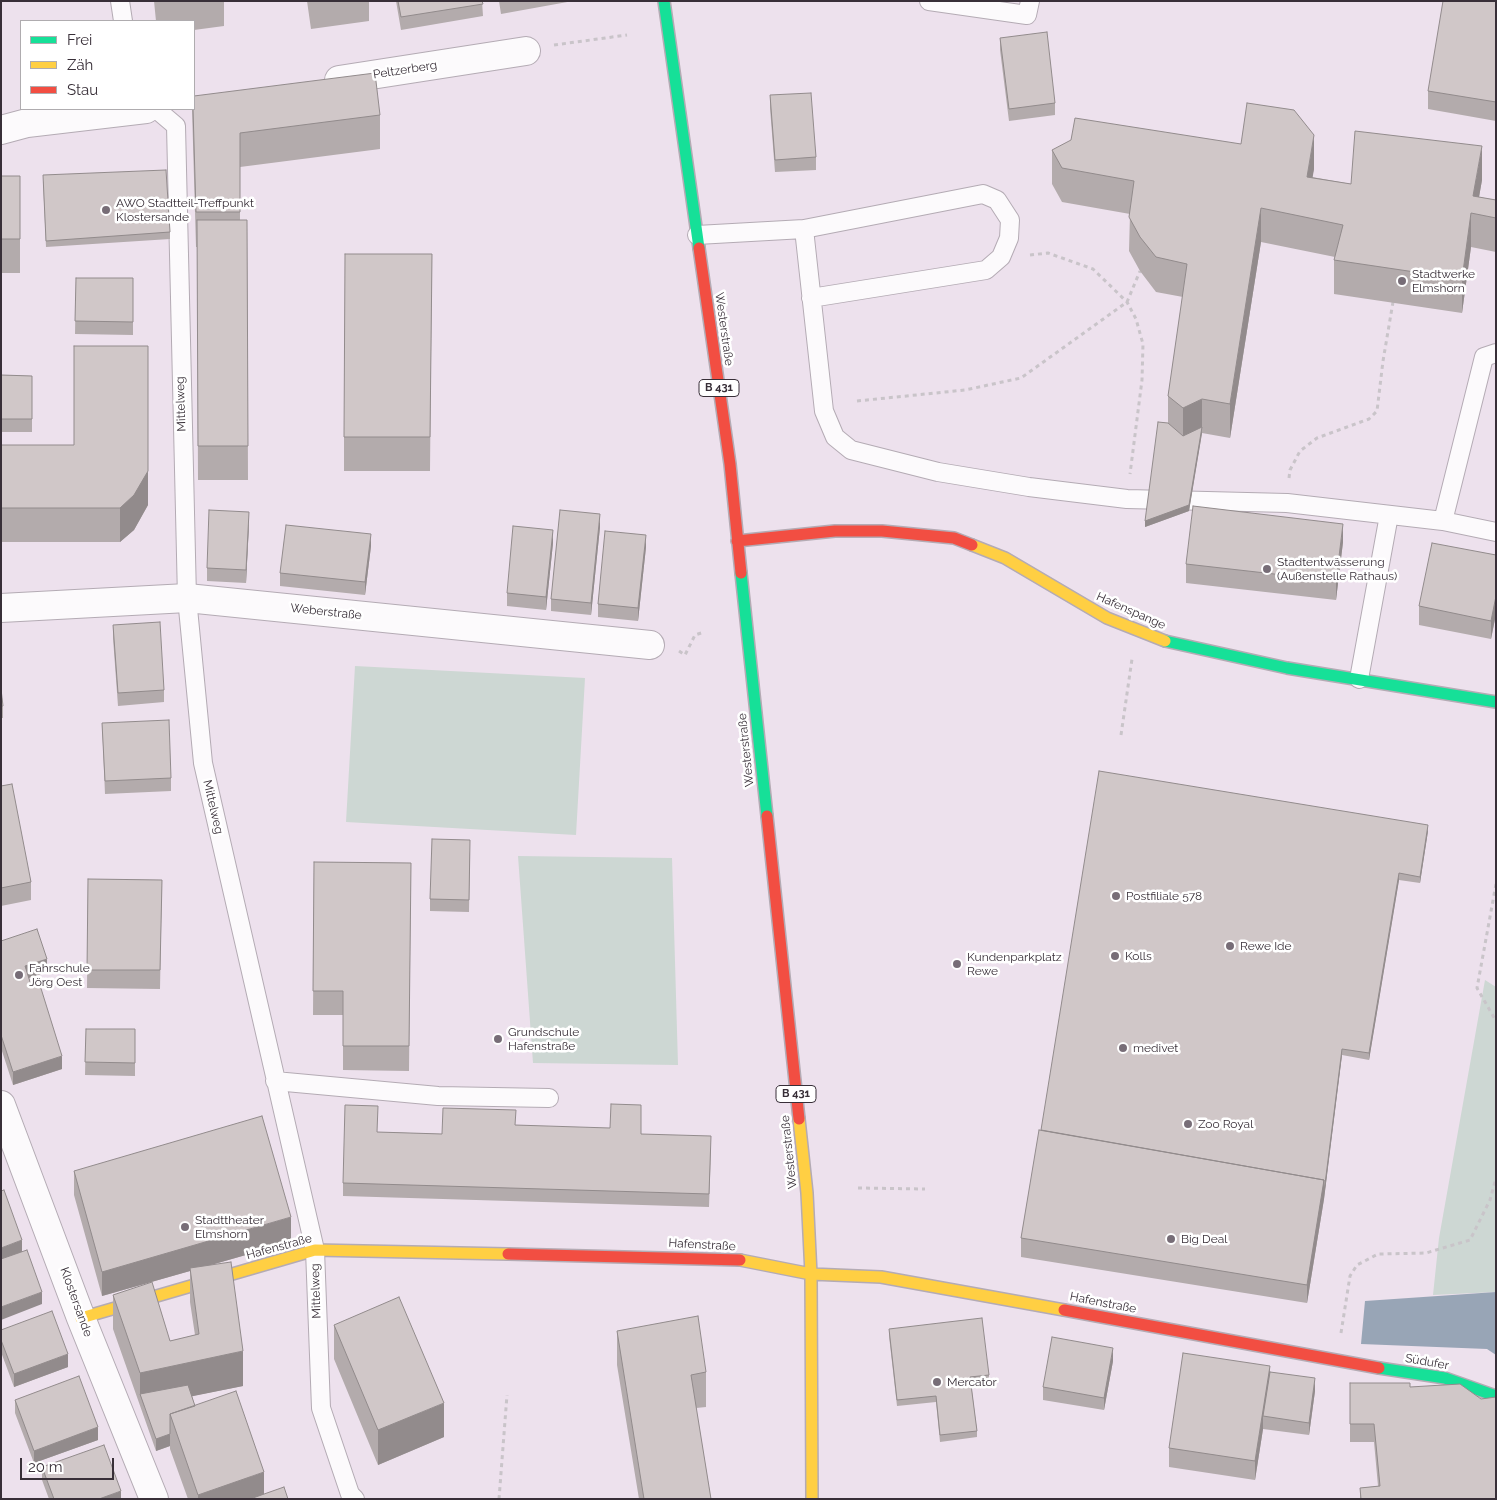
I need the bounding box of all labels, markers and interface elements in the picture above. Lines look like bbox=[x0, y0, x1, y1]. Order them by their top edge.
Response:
legend bbox=[20, 20, 195, 110]
text: Frei bbox=[67, 31, 92, 49]
text: Zäh bbox=[67, 56, 93, 74]
street label: Peltzerberg bbox=[372, 58, 438, 82]
text: Stau bbox=[67, 81, 98, 99]
place label: AWO Stadtteil-Treffpunkt Klostersande bbox=[116, 196, 254, 224]
marker: AWO Stadtteil-Treffpunkt Klostersande bbox=[100, 204, 112, 216]
place label: Stadtwerke Elmshorn bbox=[1412, 267, 1475, 295]
marker: Stadtwerke Elmshorn bbox=[1396, 275, 1408, 287]
street label: Westerstraße bbox=[712, 291, 736, 367]
street label: Mittelweg bbox=[173, 376, 189, 432]
road number: B 431 bbox=[699, 379, 739, 396]
place label: Stadtentwässerung (Außenstelle Rathaus) bbox=[1277, 555, 1397, 583]
marker: Stadtentwässerung (Außenstelle Rathaus) bbox=[1261, 563, 1273, 575]
street label: Hafenspange bbox=[1094, 589, 1168, 633]
street label: Weberstraße bbox=[290, 601, 362, 623]
street label: Westerstraße bbox=[735, 712, 757, 788]
street label: Mittelweg bbox=[200, 778, 226, 836]
place label: Postfiliale 578 bbox=[1126, 889, 1202, 903]
marker: Postfiliale 578 bbox=[1110, 890, 1122, 902]
place label: Rewe Ide bbox=[1240, 939, 1292, 953]
marker: Rewe Ide bbox=[1224, 940, 1236, 952]
place label: Kolls bbox=[1125, 949, 1152, 963]
place label: Kundenparkplatz Rewe bbox=[967, 950, 1062, 978]
marker: Kolls bbox=[1109, 950, 1121, 962]
marker: Kundenparkplatz Rewe bbox=[951, 958, 963, 970]
place label: Fahrschule Jörg Oest bbox=[29, 961, 90, 989]
marker: Fahrschule Jörg Oest bbox=[13, 969, 25, 981]
place label: Grundschule Hafenstraße bbox=[508, 1025, 579, 1053]
marker: Grundschule Hafenstraße bbox=[492, 1033, 504, 1045]
place label: medivet bbox=[1133, 1041, 1178, 1055]
marker: medivet bbox=[1117, 1042, 1129, 1054]
road number: B 431 bbox=[776, 1086, 816, 1102]
street label: Westerstraße bbox=[778, 1114, 800, 1190]
place label: Zoo Royal bbox=[1198, 1117, 1253, 1131]
marker: Zoo Royal bbox=[1182, 1118, 1194, 1130]
place label: Stadttheater Elmshorn bbox=[195, 1213, 264, 1241]
marker: Stadttheater Elmshorn bbox=[179, 1221, 191, 1233]
street label: Hafenstraße bbox=[245, 1231, 313, 1263]
place label: Big Deal bbox=[1181, 1232, 1228, 1246]
marker: Big Deal bbox=[1165, 1233, 1177, 1245]
street label: Hafenstraße bbox=[668, 1236, 736, 1254]
street label: Mittelweg bbox=[308, 1263, 324, 1319]
street label: Klostersande bbox=[57, 1265, 95, 1339]
street label: Hafenstraße bbox=[1069, 1290, 1137, 1316]
street label: Südufer bbox=[1404, 1351, 1450, 1373]
place label: Mercator bbox=[947, 1375, 997, 1389]
marker: Mercator bbox=[931, 1376, 943, 1388]
scale bar bbox=[22, 1448, 116, 1480]
text: 20 m bbox=[28, 1458, 63, 1476]

